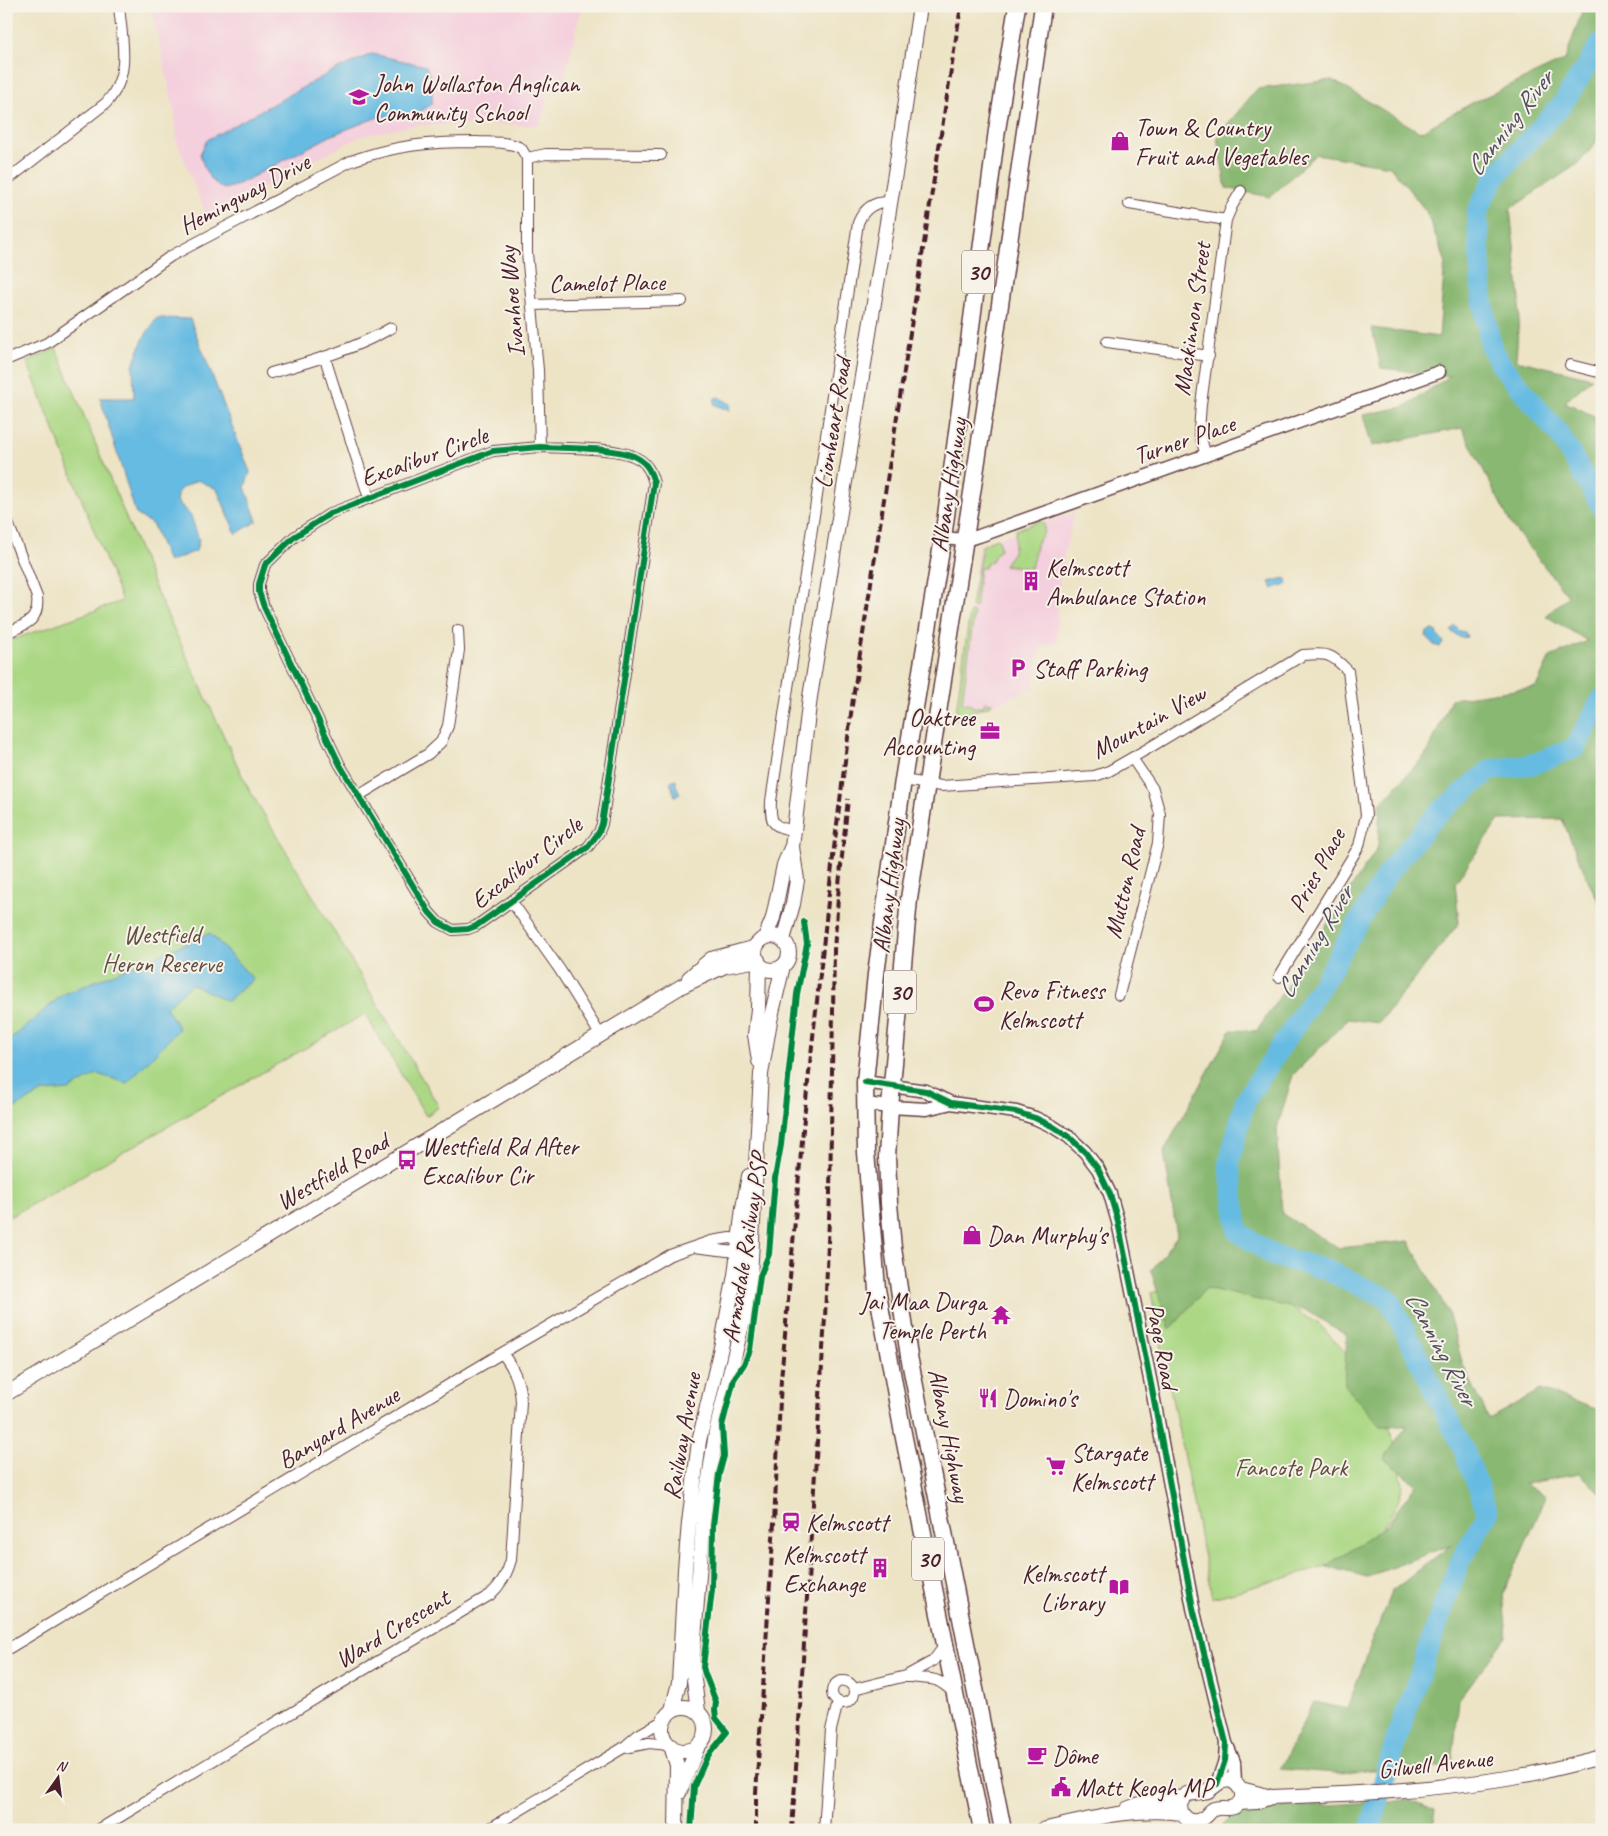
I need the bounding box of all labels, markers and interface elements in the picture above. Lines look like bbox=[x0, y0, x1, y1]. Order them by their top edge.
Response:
water label: Canning River bbox=[1458, 60, 1564, 182]
place label: John Wollaston Anglican Community School bbox=[373, 68, 581, 129]
school or university icon: John Wollaston Anglican Community School bbox=[348, 86, 370, 108]
place label: Town & Country Fruit and Vegetables bbox=[1135, 112, 1310, 173]
shop icon: Town & Country Fruit and Vegetables bbox=[1109, 130, 1131, 152]
street label: Hemingway Drive bbox=[174, 145, 317, 242]
street label: Mackinnon Street bbox=[1165, 238, 1219, 398]
street label: Ivanhoe Way bbox=[491, 243, 533, 359]
road number: 30 bbox=[962, 250, 994, 294]
street label: Camelot Place bbox=[549, 266, 667, 300]
street label: Lionheart Road bbox=[807, 352, 860, 491]
street label: Turner Place bbox=[1129, 407, 1241, 472]
street label: Albany Highway bbox=[923, 414, 976, 554]
street label: Excalibur Circle bbox=[357, 419, 494, 495]
place label: Kelmscott Ambulance Station bbox=[1046, 552, 1206, 613]
building icon: Kelmscott Ambulance Station bbox=[1020, 570, 1042, 592]
place label: Staff Parking bbox=[1033, 653, 1149, 685]
parking icon: Staff Parking bbox=[1007, 657, 1029, 679]
street label: Mountain View bbox=[1086, 676, 1213, 766]
place label: Oaktree Accounting bbox=[882, 702, 977, 763]
office icon: Oaktree Accounting bbox=[979, 720, 1001, 742]
street label: Excalibur Circle bbox=[465, 808, 590, 916]
street label: Albany Highway bbox=[865, 816, 913, 955]
street label: Mutton Road bbox=[1097, 821, 1154, 942]
street label: Pries Place bbox=[1281, 821, 1354, 918]
water label: Canning River bbox=[1268, 876, 1363, 1004]
park label: Westfield Heron Reserve bbox=[102, 919, 224, 980]
road number: 30 bbox=[884, 970, 916, 1014]
place label: Revo Fitness Kelmscott bbox=[999, 975, 1107, 1036]
sports icon: Revo Fitness Kelmscott bbox=[973, 993, 995, 1015]
street label: Westfield Road bbox=[270, 1124, 398, 1218]
place label: Westfield Rd After Excalibur Cir bbox=[422, 1131, 580, 1192]
street label: Armadale Railway PSP bbox=[714, 1148, 776, 1345]
bus stop icon: Westfield Rd After Excalibur Cir bbox=[396, 1149, 418, 1171]
place label: Dan Murphy's bbox=[987, 1220, 1109, 1252]
shop icon: Dan Murphy's bbox=[961, 1224, 983, 1246]
place label: Jai Maa Durga Temple Perth bbox=[859, 1286, 989, 1347]
water label: Canning River bbox=[1398, 1286, 1487, 1415]
street label: Page Road bbox=[1138, 1301, 1187, 1396]
temple icon: Jai Maa Durga Temple Perth bbox=[990, 1304, 1012, 1326]
street label: Albany Highway bbox=[920, 1366, 978, 1506]
street label: Railway Avenue bbox=[655, 1368, 709, 1502]
street label: Banyard Avenue bbox=[272, 1378, 407, 1477]
place label: Domino's bbox=[1003, 1383, 1079, 1415]
restaurant icon: Domino's bbox=[977, 1387, 999, 1409]
place label: Stargate Kelmscott bbox=[1071, 1437, 1157, 1498]
park label: Fancote Park bbox=[1235, 1452, 1349, 1484]
supermarket icon: Stargate Kelmscott bbox=[1045, 1455, 1067, 1477]
place label: Kelmscott bbox=[806, 1507, 892, 1539]
station icon: Kelmscott bbox=[780, 1511, 802, 1533]
road number: 30 bbox=[912, 1538, 944, 1580]
place label: Kelmscott Exchange bbox=[783, 1539, 869, 1600]
building icon: Kelmscott Exchange bbox=[869, 1557, 891, 1579]
place label: Kelmscott Library bbox=[1022, 1558, 1108, 1619]
library icon: Kelmscott Library bbox=[1108, 1576, 1130, 1598]
street label: Ward Crescent bbox=[329, 1581, 458, 1676]
place label: Dôme bbox=[1052, 1740, 1099, 1772]
street label: Gilwell Avenue bbox=[1377, 1742, 1496, 1786]
cafe icon: Dôme bbox=[1026, 1744, 1048, 1766]
north arrow bbox=[32, 1754, 82, 1804]
text: N bbox=[55, 1757, 70, 1776]
place label: Matt Keogh MP bbox=[1076, 1772, 1216, 1804]
public building icon: Matt Keogh MP bbox=[1050, 1776, 1072, 1798]

